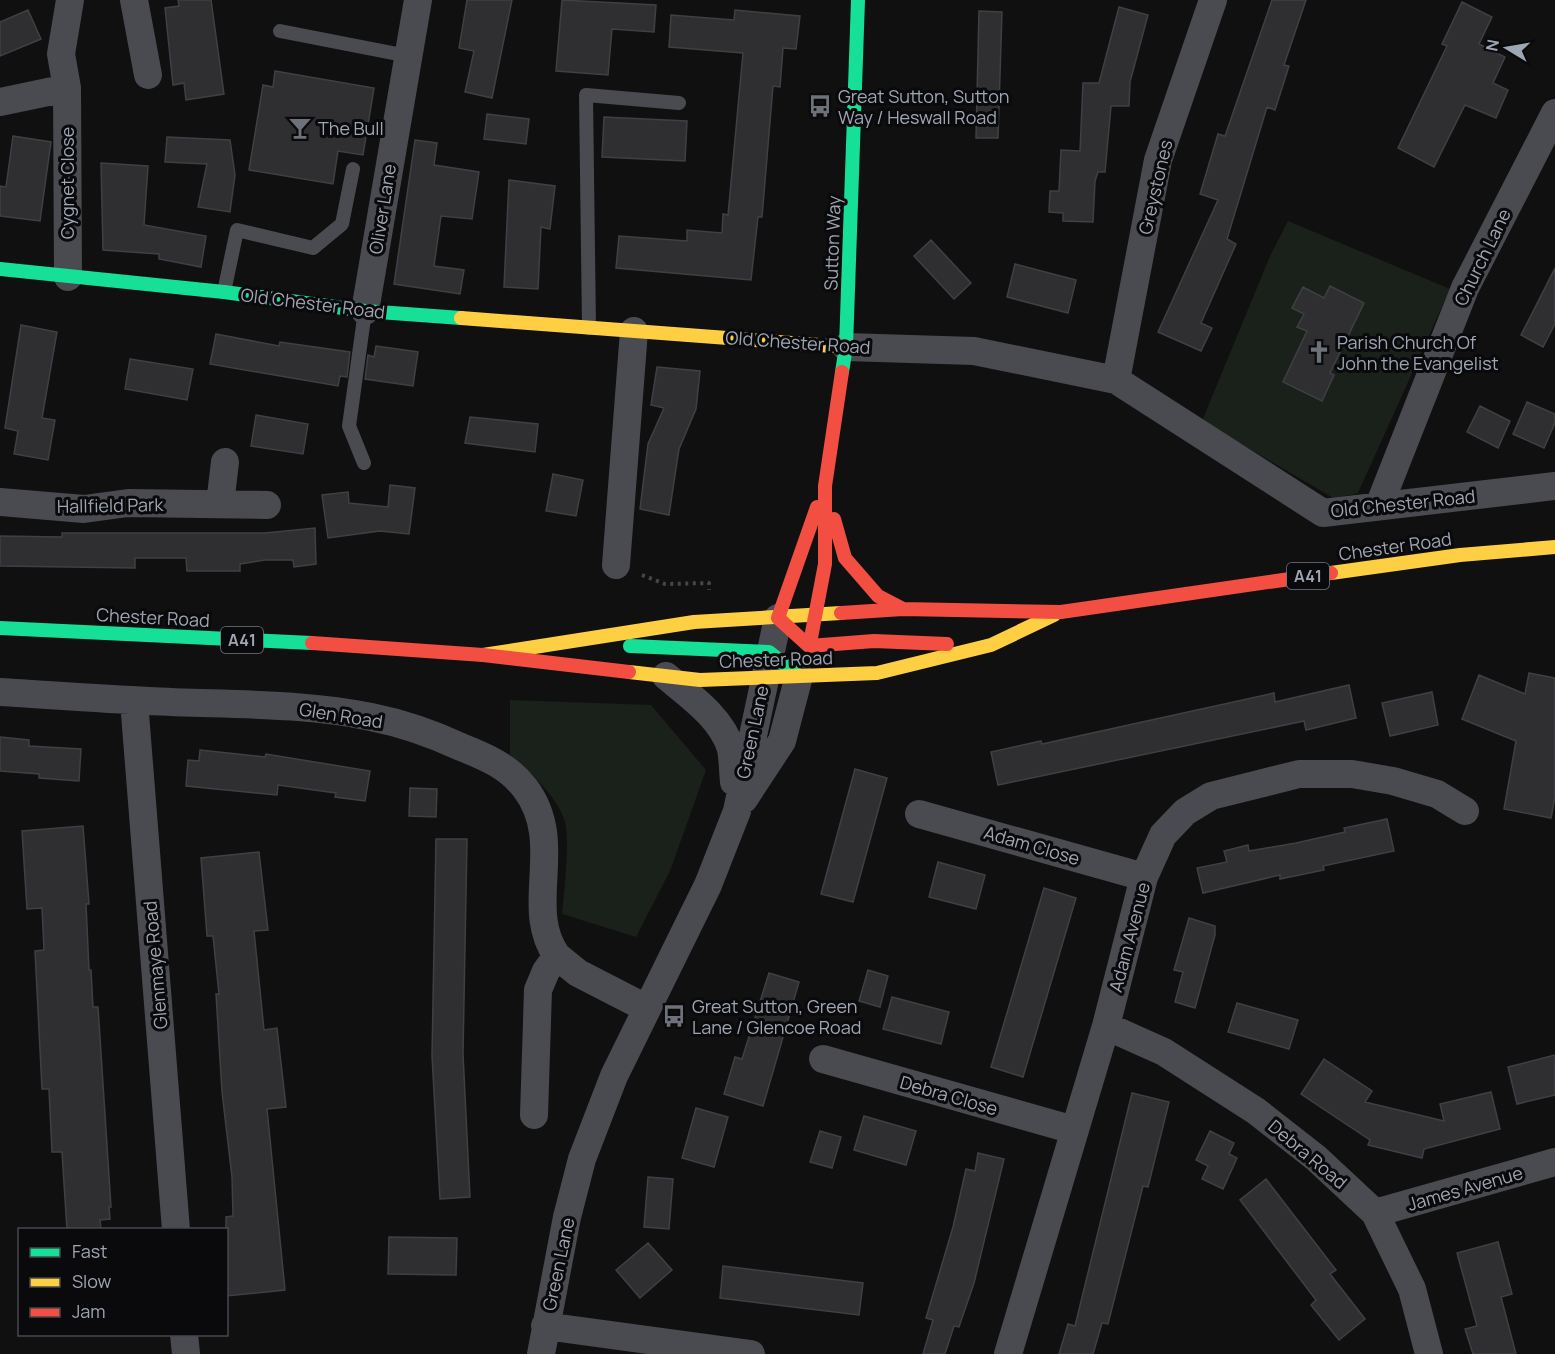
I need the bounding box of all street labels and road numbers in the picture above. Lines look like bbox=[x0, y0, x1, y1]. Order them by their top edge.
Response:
street label: Cygnet Close bbox=[55, 127, 79, 239]
street label: Greystones bbox=[1132, 137, 1178, 237]
street label: Oliver Lane bbox=[363, 162, 401, 256]
street label: Sutton Way bbox=[818, 195, 846, 291]
street label: Church Lane bbox=[1448, 204, 1516, 310]
street label: Old Chester Road bbox=[240, 282, 386, 324]
street label: Old Chester Road bbox=[725, 325, 871, 359]
street label: Old Chester Road bbox=[1330, 483, 1476, 523]
street label: Hallfield Park bbox=[57, 492, 164, 518]
street label: Chester Road bbox=[1337, 526, 1453, 566]
road number: A41 bbox=[1287, 563, 1329, 589]
street label: Chester Road bbox=[96, 602, 210, 632]
road number: A41 bbox=[221, 627, 263, 653]
street label: Chester Road bbox=[719, 645, 833, 673]
street label: Green Lane bbox=[730, 683, 774, 781]
street label: Glen Road bbox=[298, 697, 384, 733]
street label: Adam Close bbox=[981, 820, 1083, 870]
street label: Adam Avenue bbox=[1103, 880, 1155, 994]
street label: Glenmaye Road bbox=[137, 900, 173, 1030]
street label: Debra Close bbox=[897, 1070, 1001, 1120]
street label: Debra Road bbox=[1264, 1114, 1352, 1194]
street label: James Avenue bbox=[1405, 1160, 1525, 1216]
street label: Green Lane bbox=[536, 1215, 580, 1313]

